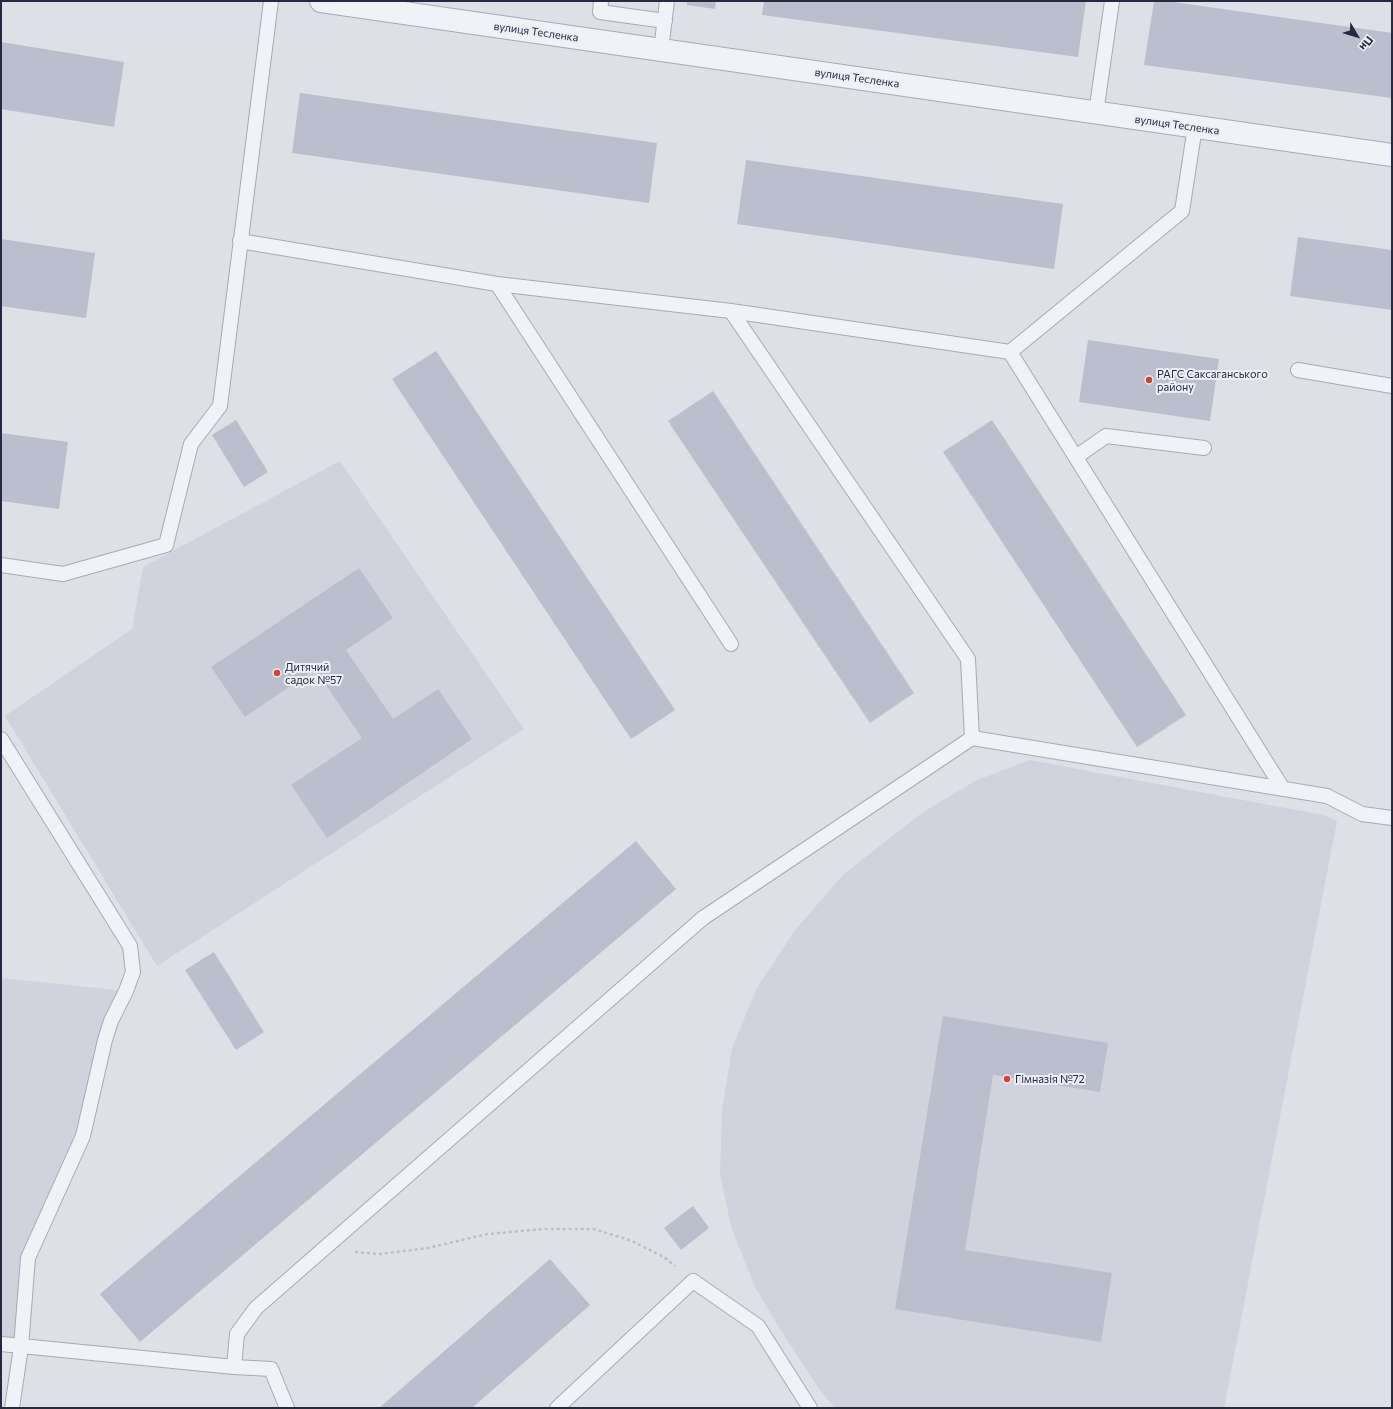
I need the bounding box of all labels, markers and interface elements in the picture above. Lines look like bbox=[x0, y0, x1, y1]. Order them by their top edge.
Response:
north arrow bbox=[1337, 16, 1377, 56]
street label: вулиця Тесленка bbox=[493, 20, 579, 44]
text: Пн bbox=[1357, 34, 1376, 53]
street label: вулиця Тесленка bbox=[814, 66, 900, 90]
street label: вулиця Тесленка bbox=[1134, 113, 1220, 137]
place label: РАГС Саксаганського району bbox=[1157, 367, 1268, 393]
marker: РАГС Саксаганського району bbox=[1144, 375, 1154, 385]
place label: Дитячий садок №57 bbox=[285, 660, 342, 686]
marker: Дитячий садок №57 bbox=[272, 668, 282, 678]
place label: Гімназія №72 bbox=[1015, 1072, 1085, 1086]
marker: Гімназія №72 bbox=[1002, 1074, 1012, 1084]

